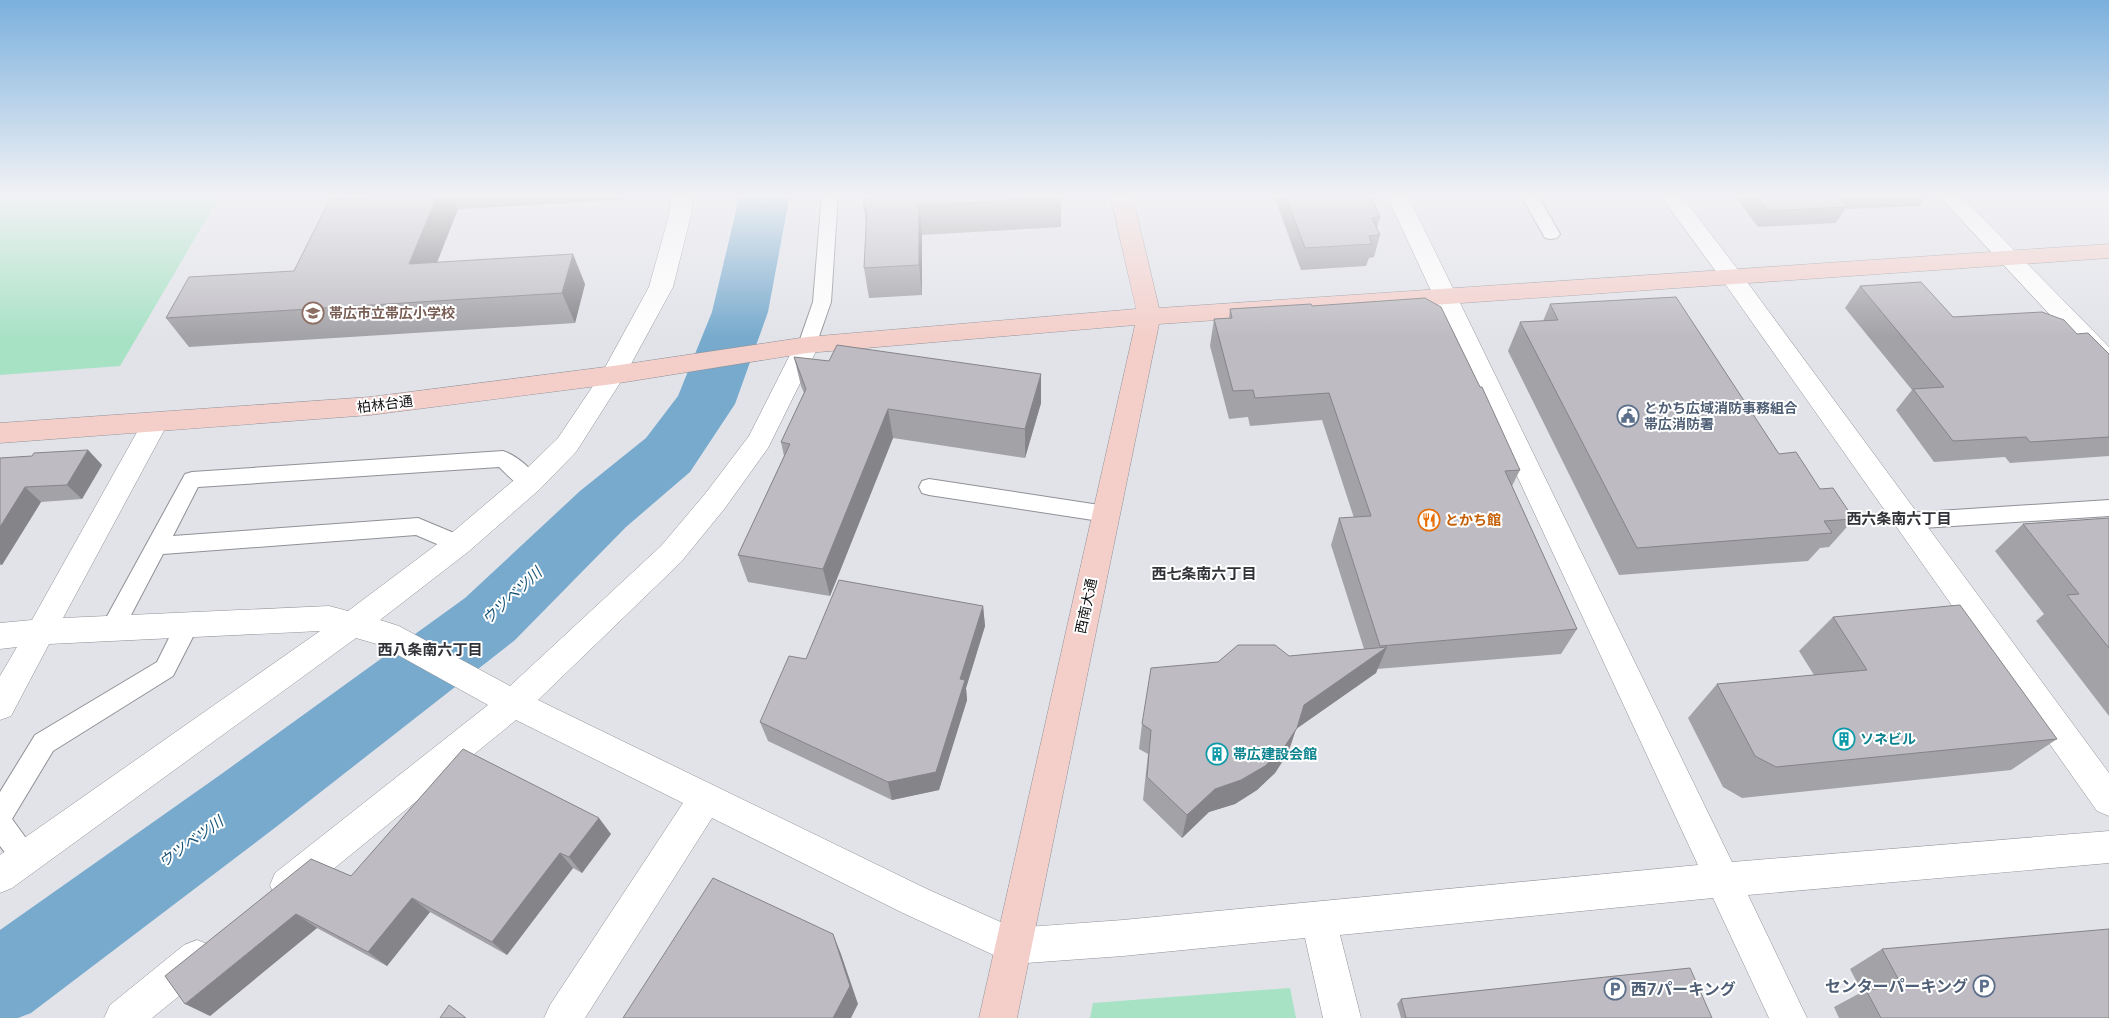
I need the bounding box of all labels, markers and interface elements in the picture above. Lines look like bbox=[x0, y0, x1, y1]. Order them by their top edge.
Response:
school or university icon: 帯広市立帯広小学校 bbox=[301, 301, 325, 325]
place label: 帯広市立帯広小学校 bbox=[329, 304, 455, 321]
street label: 柏林台通 bbox=[356, 392, 414, 415]
place label: とかち広域消防事務組合 帯広消防署 bbox=[1644, 399, 1798, 432]
public building icon: とかち広域消防事務組合 帯広消防署 bbox=[1616, 404, 1640, 428]
restaurant icon: とかち館 bbox=[1417, 508, 1441, 532]
district label: 西六条南六丁目 bbox=[1846, 509, 1952, 528]
place label: とかち館 bbox=[1445, 511, 1501, 528]
water label: ウツベツ川 bbox=[478, 562, 547, 628]
district label: 西七条南六丁目 bbox=[1151, 564, 1257, 583]
street label: 西南大通 bbox=[1071, 577, 1100, 635]
district label: 西八条南六丁目 bbox=[377, 640, 483, 659]
building icon: ソネビル bbox=[1832, 727, 1856, 751]
place label: ソネビル bbox=[1860, 730, 1916, 747]
building icon: 帯広建設会館 bbox=[1205, 742, 1229, 766]
place label: 帯広建設会館 bbox=[1233, 745, 1317, 762]
water label: ウツベツ川 bbox=[155, 811, 228, 871]
parking icon: センターパーキング bbox=[1972, 974, 1996, 998]
place label: センターパーキング bbox=[1825, 976, 1968, 996]
parking icon: 西7パーキング bbox=[1603, 977, 1627, 1001]
place label: 西7パーキング bbox=[1631, 979, 1736, 999]

